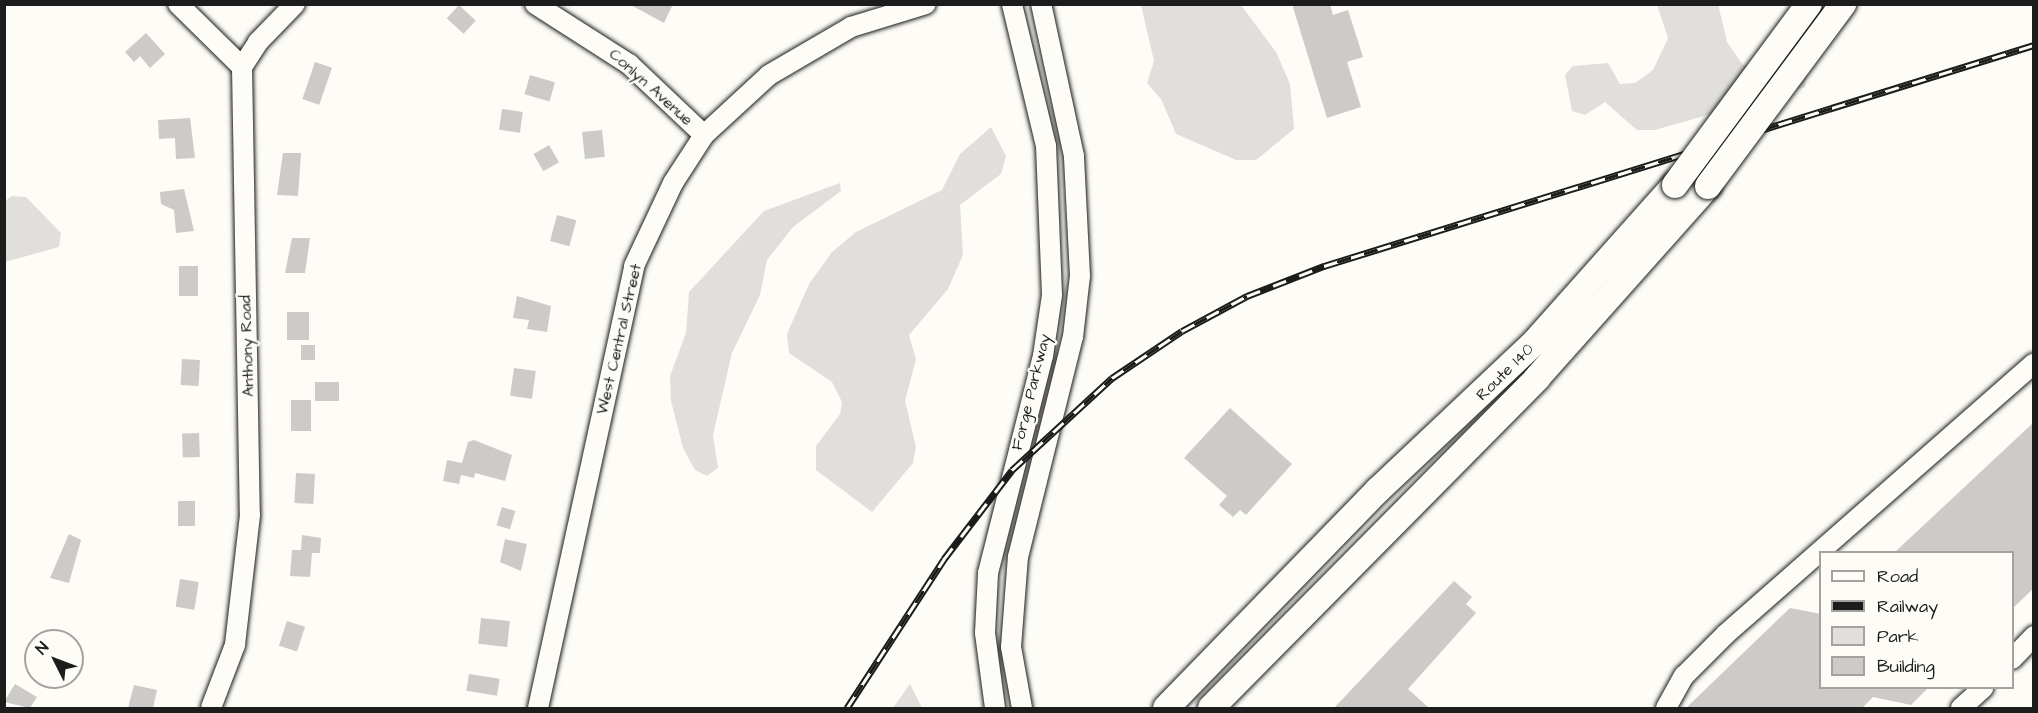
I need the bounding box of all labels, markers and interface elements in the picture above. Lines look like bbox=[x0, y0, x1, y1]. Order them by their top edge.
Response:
street label: Conlyn Avenue bbox=[605, 44, 697, 130]
street label: West Central Street bbox=[592, 262, 646, 416]
street label: Anthony Road bbox=[236, 295, 258, 397]
street label: Forge Parkway bbox=[1007, 332, 1055, 452]
street label: Route 140 bbox=[1472, 339, 1538, 405]
legend bbox=[1819, 551, 2014, 689]
text: Road bbox=[1877, 564, 1918, 589]
text: Railway bbox=[1877, 594, 1938, 619]
text: Park bbox=[1877, 624, 1919, 649]
north arrow bbox=[24, 629, 84, 689]
text: N bbox=[31, 637, 54, 659]
text: Building bbox=[1877, 654, 1935, 679]

